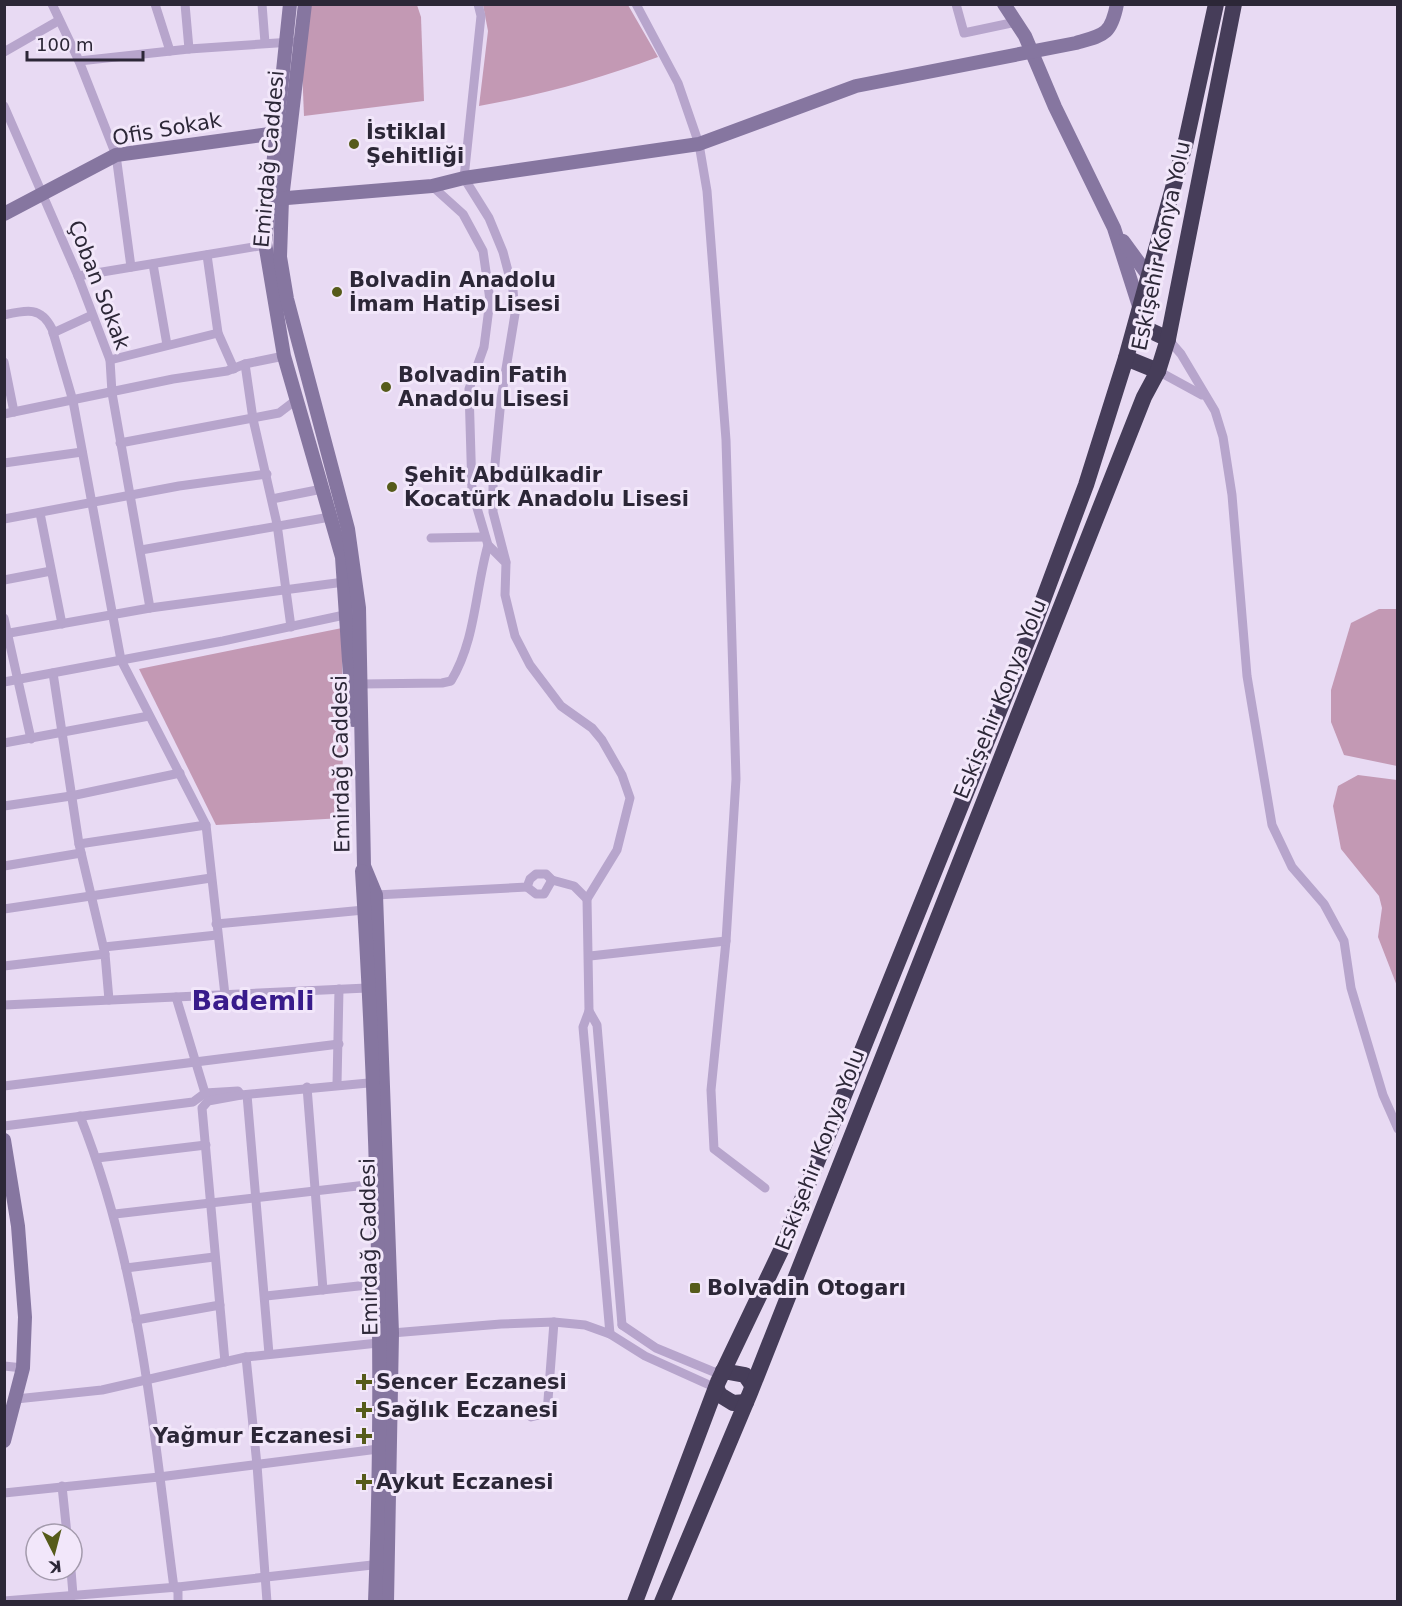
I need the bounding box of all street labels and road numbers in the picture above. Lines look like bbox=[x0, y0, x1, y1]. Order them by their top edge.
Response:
street label: Emirdağ Caddesi bbox=[249, 69, 289, 249]
street label: Ofis Sokak bbox=[111, 107, 224, 150]
street label: Eskişehir Konya Yolu bbox=[1127, 139, 1195, 353]
street label: Çoban Sokak bbox=[63, 217, 135, 354]
street label: Eskişehir Konya Yolu bbox=[949, 596, 1051, 802]
street label: Emirdağ Caddesi bbox=[327, 675, 355, 853]
street label: Eskişehir Konya Yolu bbox=[771, 1046, 869, 1254]
street label: Emirdağ Caddesi bbox=[355, 1158, 383, 1336]

